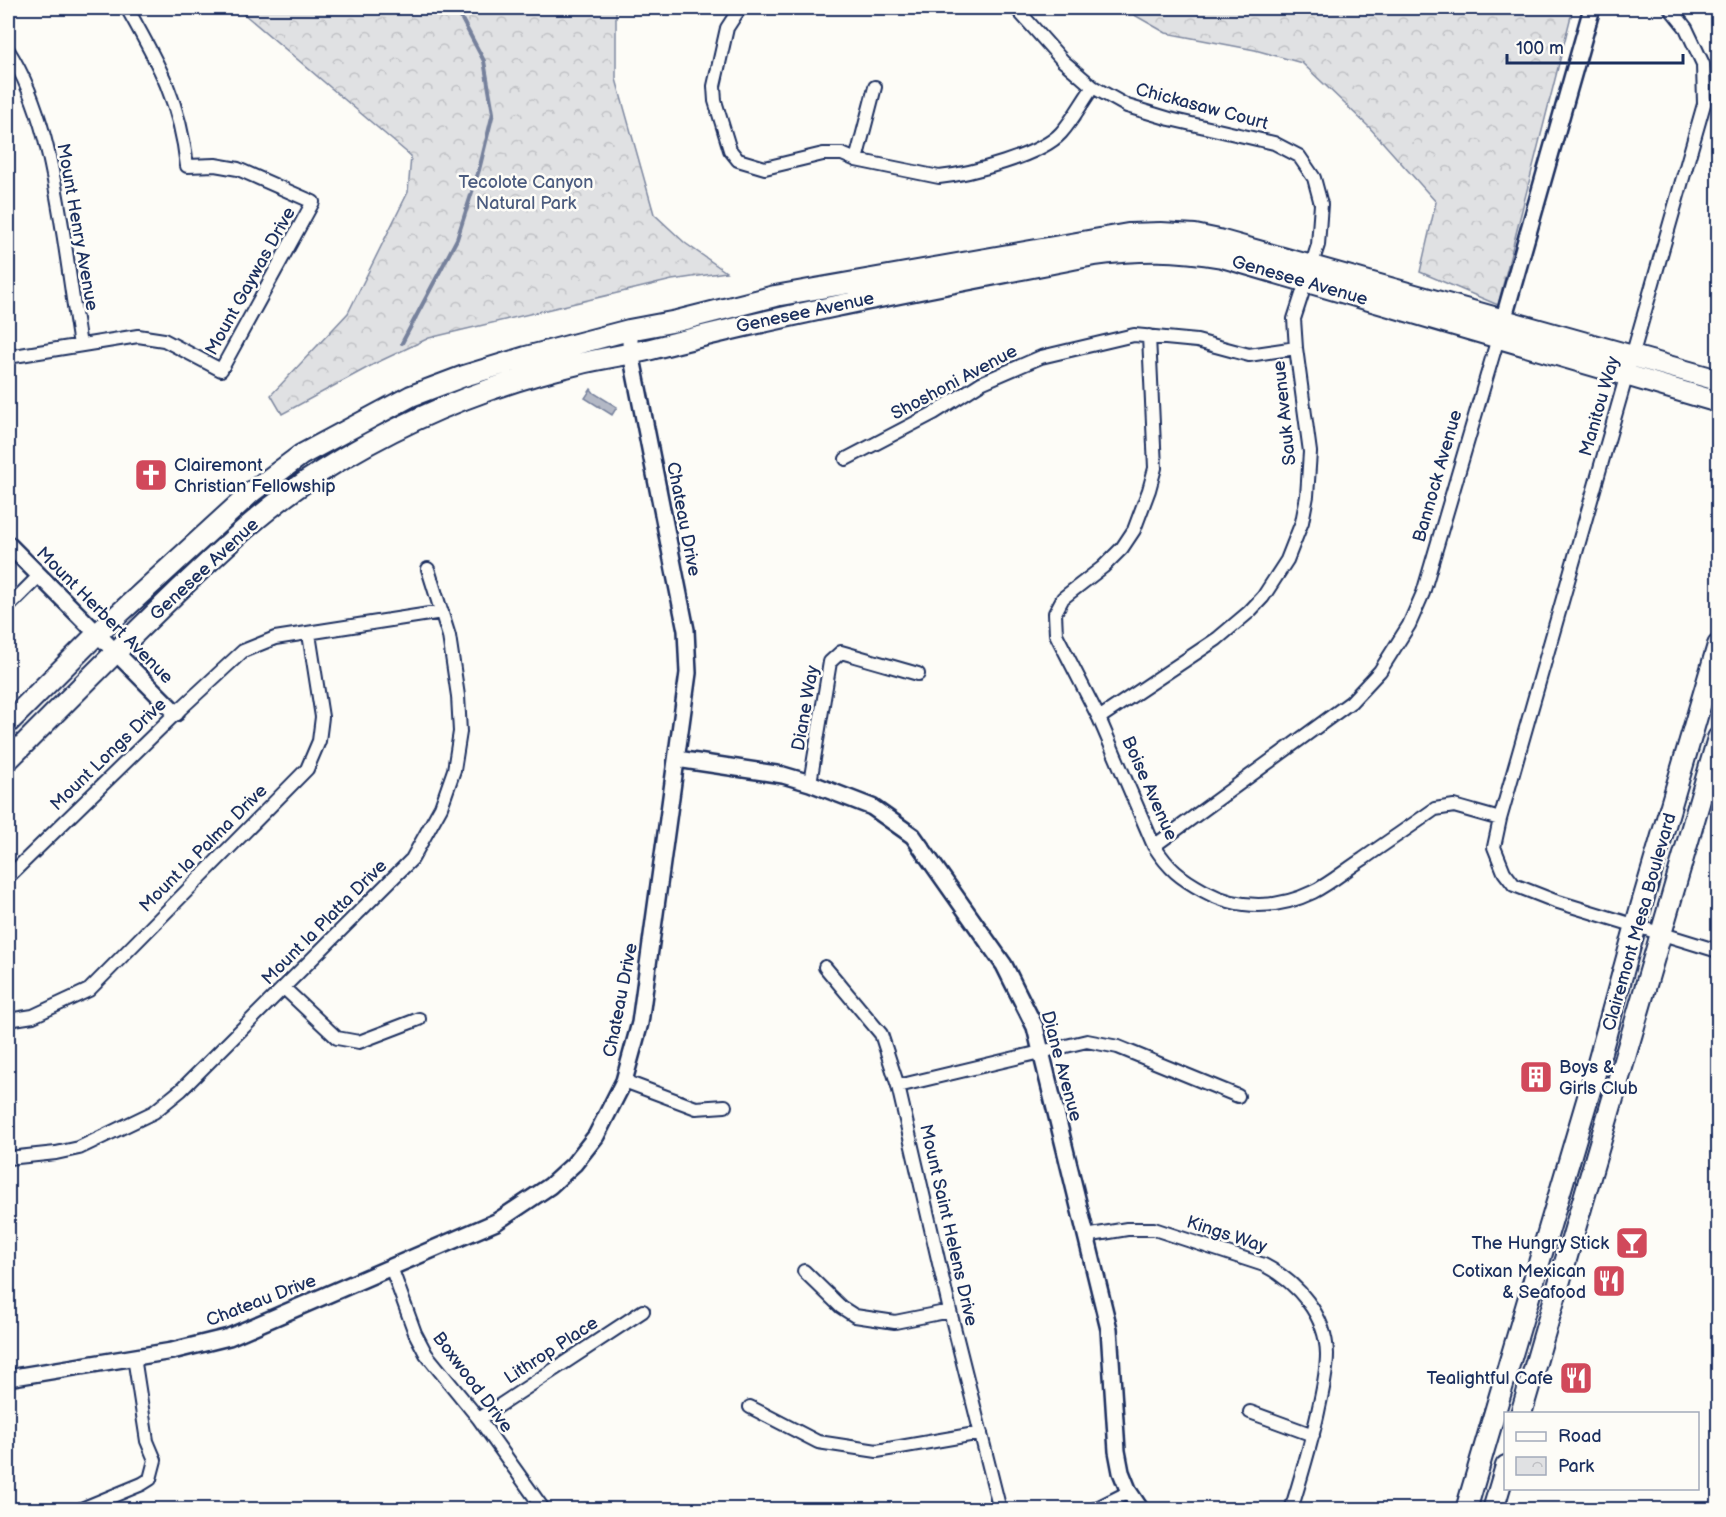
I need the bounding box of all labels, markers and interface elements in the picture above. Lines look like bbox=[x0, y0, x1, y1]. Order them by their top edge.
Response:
scale bar bbox=[1507, 27, 1682, 65]
text: 100 m bbox=[1516, 38, 1564, 59]
street label: Chickasaw Court bbox=[1133, 79, 1271, 134]
street label: Mount Henry Avenue bbox=[52, 142, 103, 313]
park label: Tecolote Canyon Natural Park bbox=[459, 172, 593, 214]
street label: Mount Gaywas Drive bbox=[201, 203, 300, 359]
street label: Genesee Avenue bbox=[1229, 251, 1371, 310]
street label: Genesee Avenue bbox=[734, 288, 876, 337]
street label: Shoshoni Avenue bbox=[888, 340, 1021, 425]
street label: Manitou Way bbox=[1575, 353, 1624, 459]
street label: Sauk Avenue bbox=[1269, 359, 1300, 466]
street label: Bannock Avenue bbox=[1409, 407, 1467, 545]
place label: Clairemont Christian Fellowship bbox=[174, 455, 336, 497]
church icon: Clairemont Christian Fellowship bbox=[133, 457, 169, 493]
street label: Chateau Drive bbox=[662, 460, 705, 578]
street label: Genesee Avenue bbox=[146, 514, 263, 625]
street label: Mount Herbert Avenue bbox=[32, 543, 178, 688]
street label: Diane Way bbox=[788, 663, 823, 752]
street label: Mount Longs Drive bbox=[46, 694, 171, 815]
street label: Boise Avenue bbox=[1117, 733, 1182, 844]
street label: Mount la Palma Drive bbox=[135, 780, 272, 917]
street label: Clairemont Mesa Boulevard bbox=[1598, 811, 1681, 1033]
street label: Mount la Platta Drive bbox=[257, 855, 392, 989]
street label: Chateau Drive bbox=[599, 941, 642, 1059]
street label: Diane Avenue bbox=[1037, 1009, 1086, 1124]
place label: Boys & Girls Club bbox=[1559, 1057, 1638, 1099]
building icon: Boys & Girls Club bbox=[1518, 1059, 1554, 1095]
street label: Mount Saint Helens Drive bbox=[915, 1122, 982, 1328]
street label: Kings Way bbox=[1184, 1212, 1270, 1258]
bar icon: The Hungry Stick bbox=[1614, 1225, 1650, 1261]
place label: The Hungry Stick bbox=[1472, 1233, 1609, 1254]
place label: Cotixan Mexican & Seafood bbox=[1452, 1261, 1586, 1303]
restaurant icon: Cotixan Mexican & Seafood bbox=[1591, 1263, 1627, 1299]
street label: Chateau Drive bbox=[203, 1270, 319, 1331]
street label: Lithrop Place bbox=[501, 1312, 602, 1388]
street label: Boxwood Drive bbox=[428, 1328, 517, 1437]
restaurant icon: Tealightful Cafe bbox=[1558, 1360, 1594, 1396]
place label: Tealightful Cafe bbox=[1426, 1368, 1553, 1389]
legend bbox=[1504, 1412, 1699, 1490]
text: Road bbox=[1558, 1426, 1602, 1447]
text: Park bbox=[1558, 1456, 1594, 1477]

